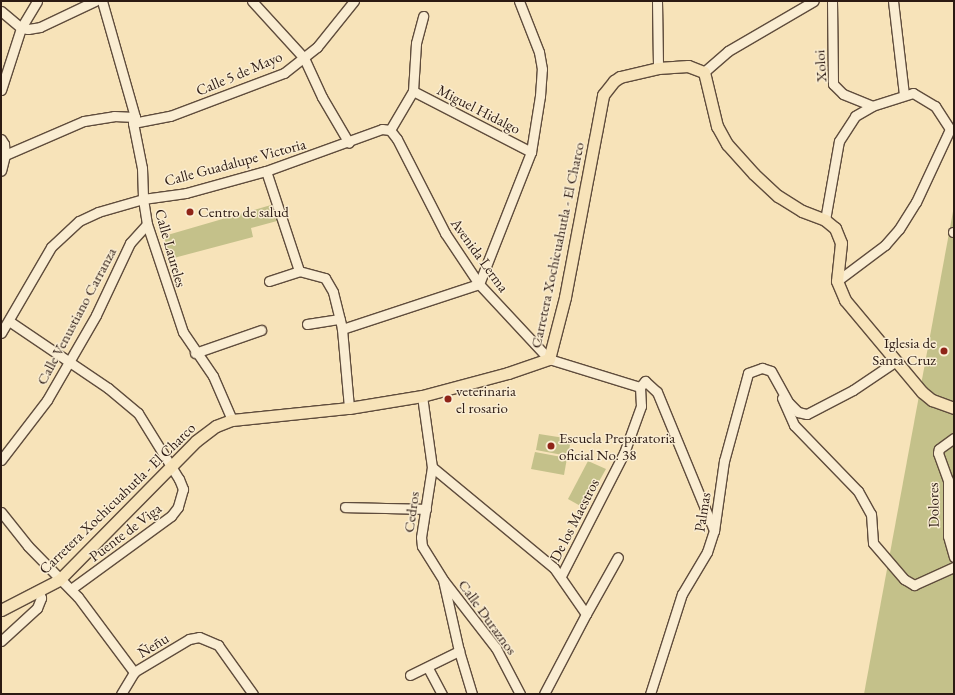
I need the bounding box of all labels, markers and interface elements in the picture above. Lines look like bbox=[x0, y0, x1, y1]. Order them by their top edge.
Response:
street label: Calle 5 de Mayo bbox=[193, 47, 285, 99]
street label: Xoloi bbox=[810, 49, 830, 83]
street label: Miguel Hidalgo bbox=[434, 80, 524, 138]
street label: Calle Guadalupe Victoria bbox=[162, 134, 308, 190]
street label: Carretera Xochicuahutla - El Charco bbox=[526, 140, 588, 350]
place label: Centro de salud bbox=[198, 203, 289, 221]
street label: Calle Laureles bbox=[151, 207, 191, 289]
marker: Centro de salud bbox=[185, 207, 195, 217]
street label: Avenida Lerma bbox=[447, 215, 513, 295]
street label: Calle Venustiano Carranza bbox=[32, 244, 120, 388]
place label: Iglesia de Santa Cruz bbox=[872, 333, 936, 368]
marker: Iglesia de Santa Cruz bbox=[939, 346, 949, 356]
place label: veterinaria el rosario bbox=[456, 381, 516, 416]
marker: veterinaria el rosario bbox=[443, 394, 453, 404]
street label: Carretera Xochicuahutla - El Charco bbox=[35, 418, 199, 578]
place label: Escuela Preparatoria oficial No. 38 bbox=[559, 428, 675, 463]
marker: Escuela Preparatoria oficial No. 38 bbox=[546, 441, 556, 451]
street label: De los Maestros bbox=[545, 475, 603, 565]
street label: Dolores bbox=[924, 482, 942, 528]
street label: Cedros bbox=[399, 490, 423, 534]
street label: Palmas bbox=[690, 491, 714, 533]
street label: Puente de Viga bbox=[85, 499, 165, 565]
street label: Calle Duraznos bbox=[455, 576, 521, 658]
street label: Ñeñu bbox=[134, 629, 172, 661]

